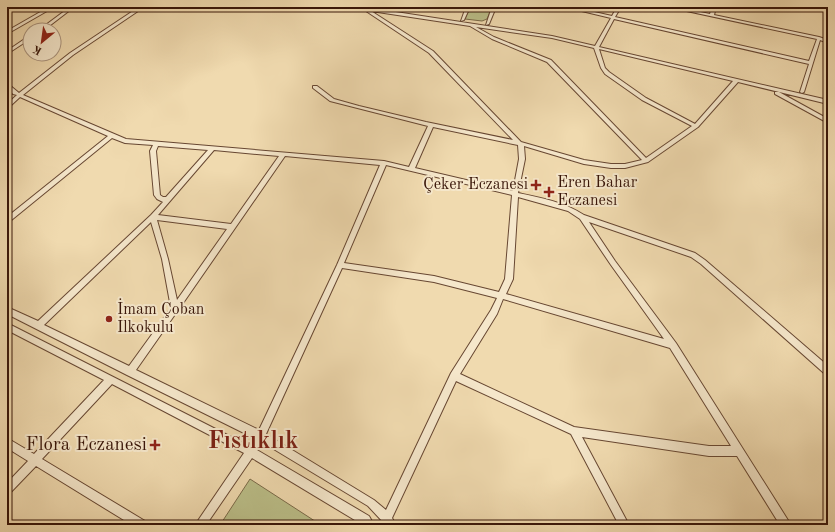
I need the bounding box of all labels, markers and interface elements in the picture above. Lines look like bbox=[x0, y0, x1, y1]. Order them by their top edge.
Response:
north arrow bbox=[22, 22, 62, 62]
text: K bbox=[31, 42, 44, 56]
place label: Eren Bahar Eczanesi bbox=[557, 175, 638, 209]
place label: Çeker Eczanesi bbox=[423, 177, 528, 193]
marker: Çeker Eczanesi bbox=[531, 180, 541, 190]
marker: Eren Bahar Eczanesi bbox=[544, 187, 554, 197]
place label: İmam Çoban İlkokulu bbox=[117, 298, 205, 336]
marker: İmam Çoban İlkokulu bbox=[104, 314, 114, 324]
district label: Fıstıklık bbox=[208, 430, 298, 454]
place label: Flora Eczanesi bbox=[26, 436, 147, 455]
marker: Flora Eczanesi bbox=[150, 440, 160, 450]

